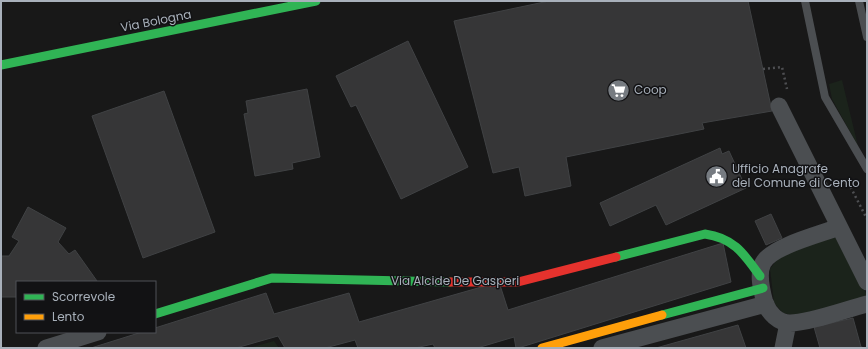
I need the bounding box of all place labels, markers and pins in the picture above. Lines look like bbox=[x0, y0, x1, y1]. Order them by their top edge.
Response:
supermarket icon: Coop bbox=[606, 77, 632, 103]
place label: Coop bbox=[634, 81, 667, 98]
place label: Ufficio Anagrafe del Comune di Cento bbox=[732, 160, 860, 191]
public building icon: Ufficio Anagrafe del Comune di Cento bbox=[703, 163, 729, 189]

